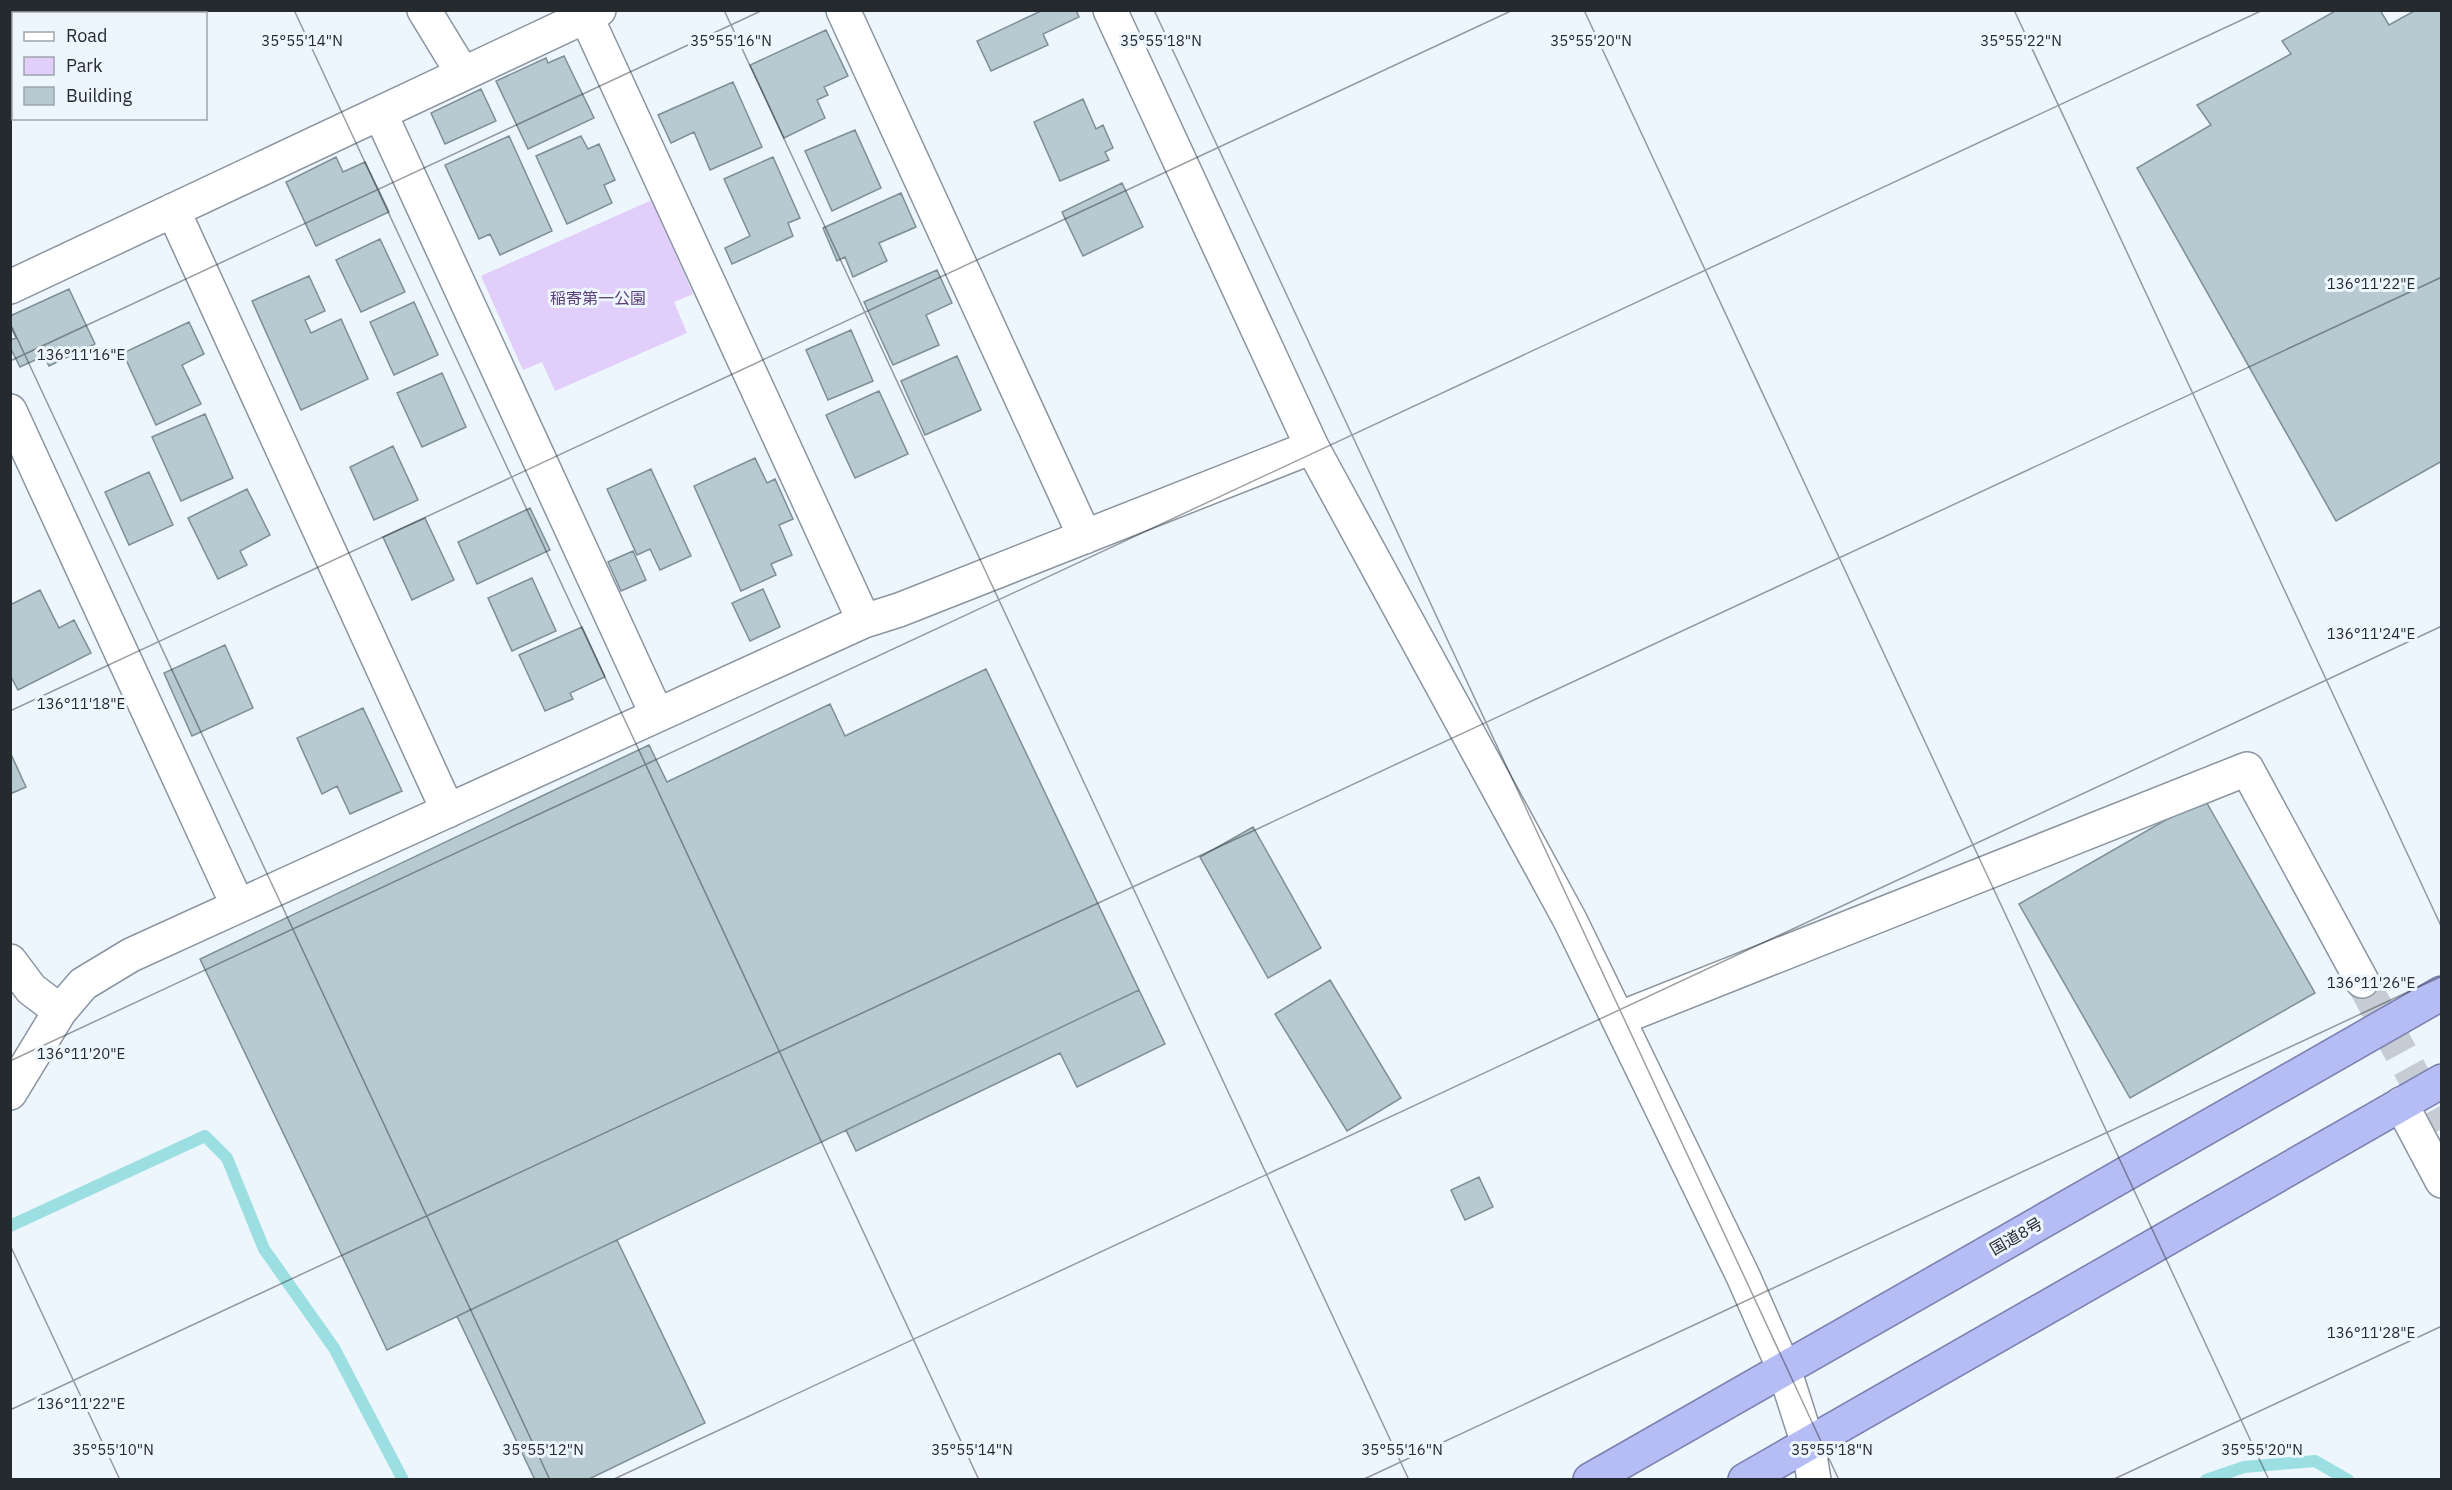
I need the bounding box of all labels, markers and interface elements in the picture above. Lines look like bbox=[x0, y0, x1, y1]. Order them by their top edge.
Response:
legend bbox=[12, 12, 207, 120]
text: Road bbox=[66, 24, 107, 47]
text: 35°55'14"N bbox=[261, 31, 343, 50]
text: 35°55'16"N bbox=[690, 31, 772, 50]
text: 35°55'18"N bbox=[1120, 31, 1202, 50]
text: 35°55'20"N bbox=[1550, 31, 1632, 50]
text: 35°55'22"N bbox=[1980, 31, 2062, 50]
text: Park bbox=[66, 54, 103, 77]
text: Building bbox=[66, 84, 133, 107]
text: 136°11'22"E bbox=[2327, 274, 2415, 293]
park label: 稲寄第一公園 bbox=[550, 288, 646, 308]
text: 136°11'16"E bbox=[37, 345, 125, 364]
text: 136°11'24"E bbox=[2327, 624, 2415, 643]
text: 136°11'18"E bbox=[37, 694, 125, 713]
text: 136°11'26"E bbox=[2327, 973, 2415, 992]
text: 136°11'20"E bbox=[37, 1044, 125, 1063]
street label: 国道8号 bbox=[1986, 1213, 2046, 1259]
text: 136°11'28"E bbox=[2327, 1323, 2415, 1342]
text: 136°11'22"E bbox=[37, 1394, 125, 1413]
text: 35°55'10"N bbox=[72, 1440, 154, 1459]
text: 35°55'12"N bbox=[502, 1440, 584, 1459]
text: 35°55'14"N bbox=[931, 1440, 1013, 1459]
text: 35°55'16"N bbox=[1361, 1440, 1443, 1459]
text: 35°55'18"N bbox=[1791, 1440, 1873, 1459]
text: 35°55'20"N bbox=[2221, 1440, 2303, 1459]

